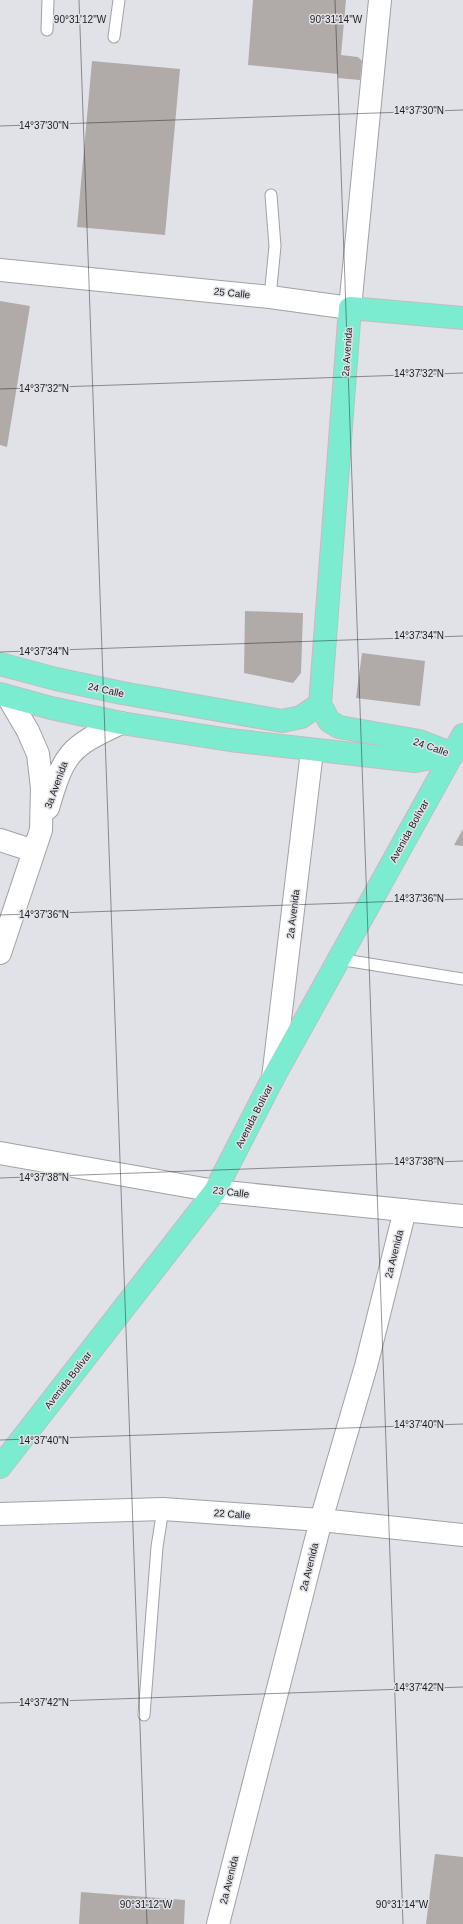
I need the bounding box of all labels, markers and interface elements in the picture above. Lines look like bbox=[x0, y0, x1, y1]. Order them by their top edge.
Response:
text: 90°31'12"W bbox=[54, 14, 107, 25]
text: 90°31'14"W bbox=[310, 14, 363, 25]
text: 14°37'30"N bbox=[394, 105, 444, 116]
text: 14°37'30"N bbox=[19, 120, 69, 131]
street label: 25 Calle bbox=[213, 286, 251, 300]
street label: 2a Avenida bbox=[340, 327, 354, 377]
text: 14°37'32"N bbox=[394, 368, 444, 379]
text: 14°37'32"N bbox=[19, 383, 69, 394]
text: 14°37'34"N bbox=[394, 630, 444, 641]
text: 14°37'34"N bbox=[19, 646, 69, 657]
street label: 24 Calle bbox=[87, 681, 126, 699]
street label: 24 Calle bbox=[412, 736, 451, 758]
street label: 3a Avenida bbox=[42, 760, 70, 810]
street label: Avenida Bolívar bbox=[387, 797, 431, 864]
street label: 2a Avenida bbox=[285, 888, 302, 939]
text: 14°37'36"N bbox=[394, 893, 444, 904]
text: 14°37'36"N bbox=[19, 909, 69, 920]
street label: Avenida Bolívar bbox=[233, 1082, 275, 1150]
text: 14°37'38"N bbox=[394, 1156, 444, 1167]
text: 14°37'38"N bbox=[19, 1172, 69, 1183]
street label: 23 Calle bbox=[212, 1184, 250, 1200]
street label: 2a Avenida bbox=[383, 1228, 405, 1279]
street label: Avenida Bolívar bbox=[42, 1349, 94, 1411]
text: 14°37'40"N bbox=[394, 1419, 444, 1430]
text: 14°37'40"N bbox=[19, 1435, 69, 1446]
street label: 22 Calle bbox=[213, 1507, 251, 1521]
street label: 2a Avenida bbox=[298, 1541, 320, 1592]
text: 14°37'42"N bbox=[394, 1682, 444, 1693]
text: 14°37'42"N bbox=[19, 1697, 69, 1708]
street label: 2a Avenida bbox=[218, 1854, 240, 1905]
text: 90°31'12"W bbox=[120, 1899, 173, 1910]
text: 90°31'14"W bbox=[376, 1899, 429, 1910]

